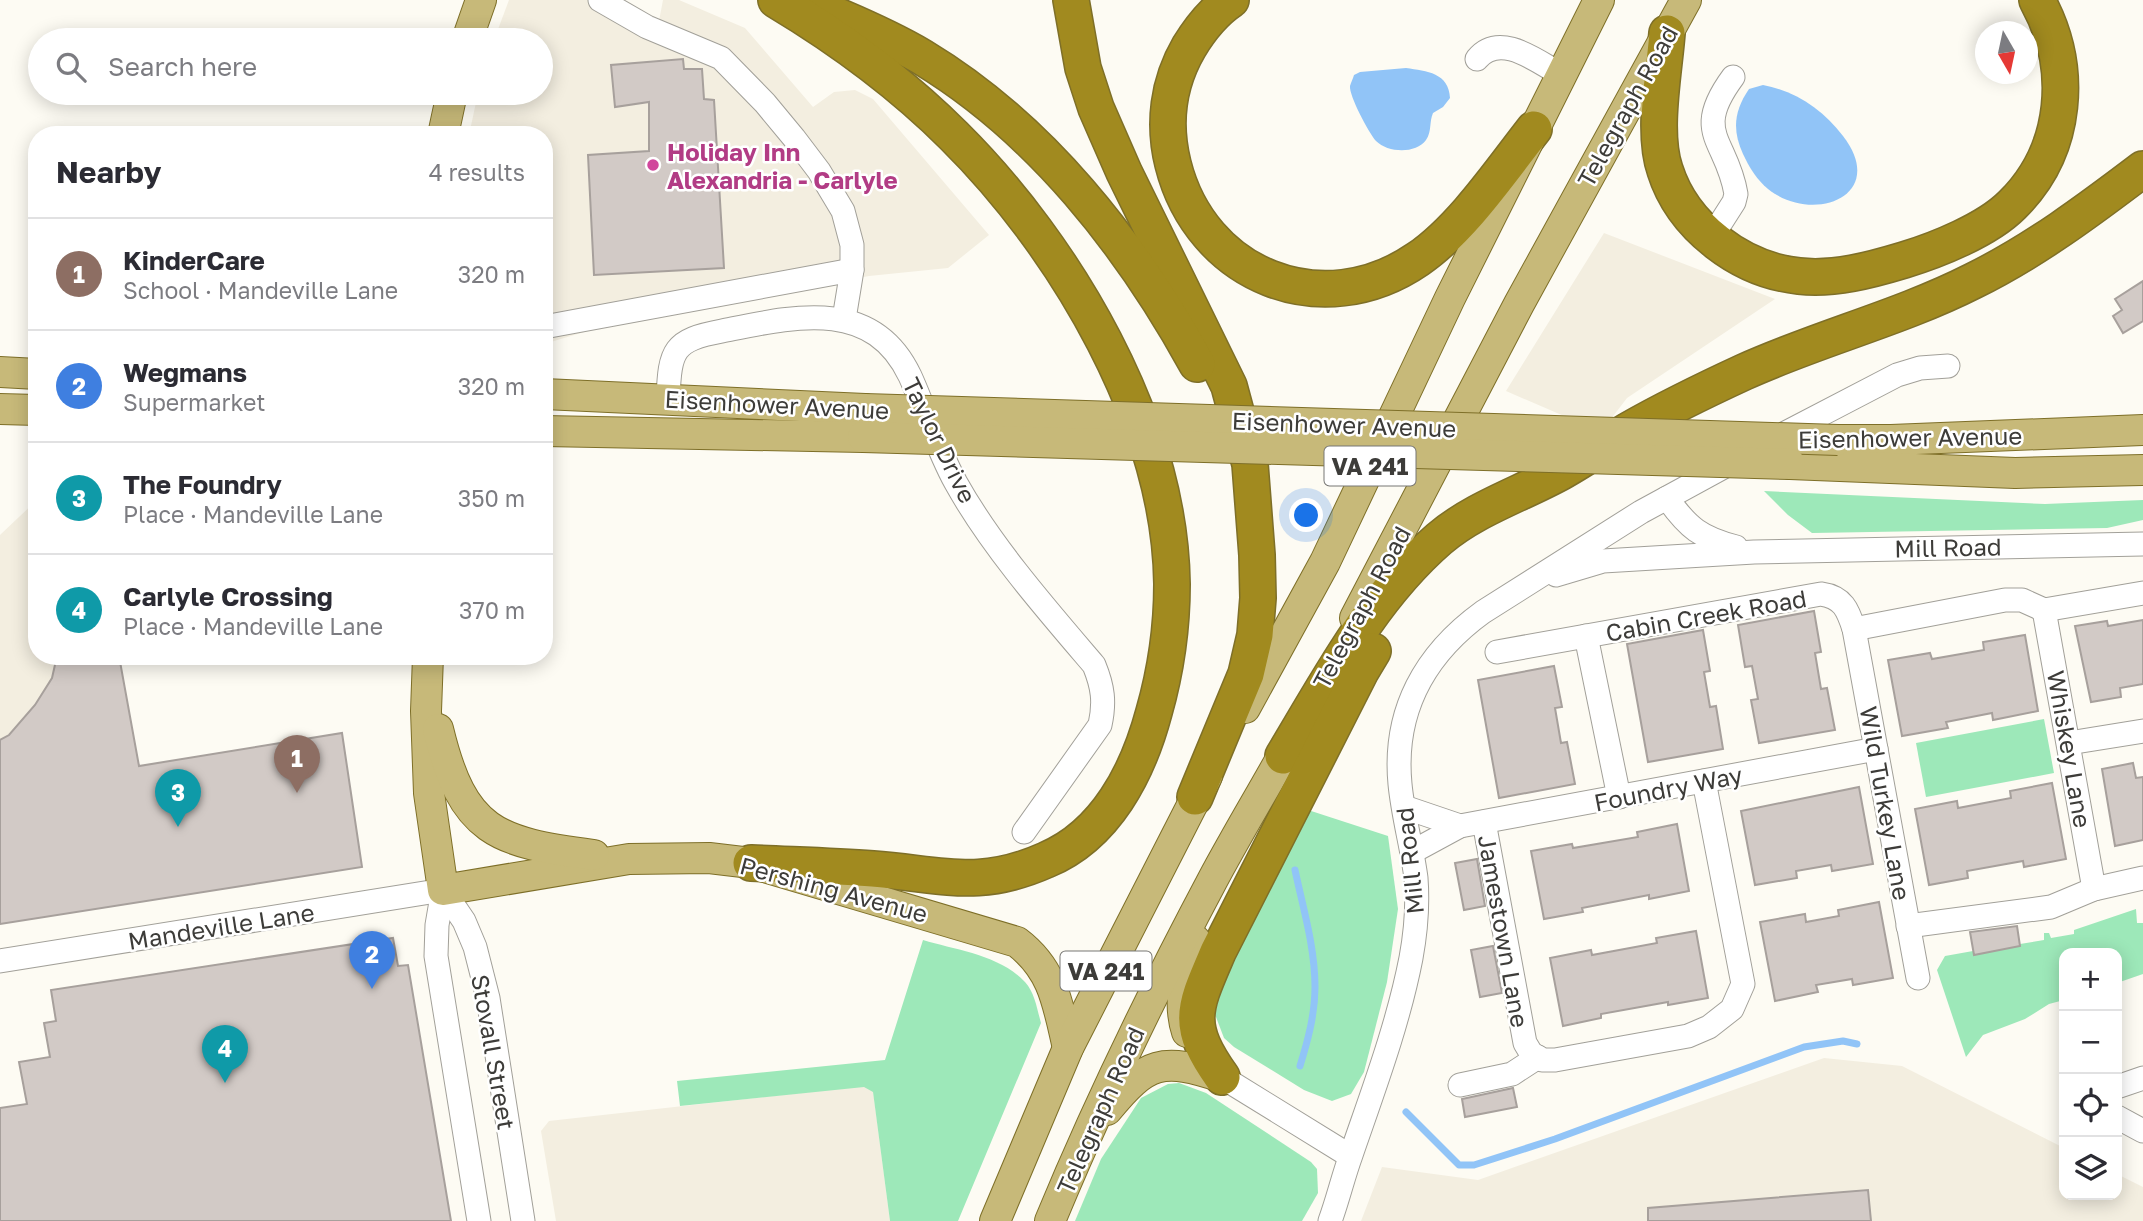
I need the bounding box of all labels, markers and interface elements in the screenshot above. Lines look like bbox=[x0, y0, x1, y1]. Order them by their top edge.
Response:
street label: Telegraph Road bbox=[1571, 20, 1683, 192]
north arrow bbox=[1975, 21, 2038, 84]
search box bbox=[28, 28, 553, 105]
icon: search bbox=[52, 48, 90, 86]
text: Search here bbox=[108, 51, 257, 82]
place label: Holiday Inn Alexandria - Carlyle bbox=[667, 137, 898, 194]
text: Nearby bbox=[56, 154, 161, 190]
marker: Holiday Inn Alexandria - Carlyle bbox=[645, 157, 661, 173]
text: 4 results bbox=[429, 158, 525, 186]
text: KinderCare bbox=[123, 245, 265, 276]
text: 1 bbox=[73, 260, 85, 288]
text: 320 m bbox=[458, 260, 525, 288]
text: School · Mandeville Lane bbox=[123, 276, 398, 304]
text: Wegmans bbox=[123, 357, 247, 388]
text: 2 bbox=[72, 372, 86, 400]
text: 320 m bbox=[458, 372, 525, 400]
street label: Taylor Drive bbox=[897, 373, 983, 507]
street label: Eisenhower Avenue bbox=[664, 384, 890, 424]
text: Supermarket bbox=[123, 388, 266, 416]
street label: Eisenhower Avenue bbox=[1231, 406, 1457, 442]
street label: Eisenhower Avenue bbox=[1797, 421, 2023, 453]
road number: VA 241 bbox=[1324, 446, 1416, 486]
text: The Foundry bbox=[123, 469, 282, 500]
text: 3 bbox=[72, 484, 86, 512]
text: 350 m bbox=[458, 484, 525, 512]
your location bbox=[1289, 498, 1323, 532]
text: Place · Mandeville Lane bbox=[123, 500, 383, 528]
street label: Telegraph Road bbox=[1306, 521, 1416, 693]
street label: Mill Road bbox=[1894, 532, 2002, 562]
text: Carlyle Crossing bbox=[123, 581, 333, 612]
street label: Cabin Creek Road bbox=[1603, 583, 1809, 647]
text: 4 bbox=[72, 596, 86, 624]
text: 370 m bbox=[459, 596, 525, 624]
text: Place · Mandeville Lane bbox=[123, 612, 383, 640]
street label: Whiskey Lane bbox=[2042, 668, 2098, 830]
street label: Wild Turkey Lane bbox=[1855, 704, 1917, 902]
pin: 1 bbox=[274, 735, 320, 793]
street label: Foundry Way bbox=[1591, 759, 1745, 817]
pin: 3 bbox=[155, 769, 201, 827]
street label: Mill Road bbox=[1389, 806, 1429, 916]
street label: Jamestown Lane bbox=[1473, 833, 1535, 1029]
street label: Pershing Avenue bbox=[737, 850, 931, 928]
street label: Mandeville Lane bbox=[126, 897, 316, 955]
pin: 2 bbox=[349, 931, 395, 989]
map controls bbox=[2059, 948, 2122, 1200]
button: + bbox=[2059, 948, 2122, 1011]
road number: VA 241 bbox=[1060, 952, 1152, 990]
street label: Stovall Street bbox=[466, 972, 522, 1132]
button: − bbox=[2059, 1011, 2122, 1074]
street label: Telegraph Road bbox=[1050, 1022, 1150, 1198]
pin: 4 bbox=[202, 1025, 248, 1083]
button: locate bbox=[2059, 1074, 2122, 1137]
button: layers bbox=[2059, 1137, 2122, 1200]

